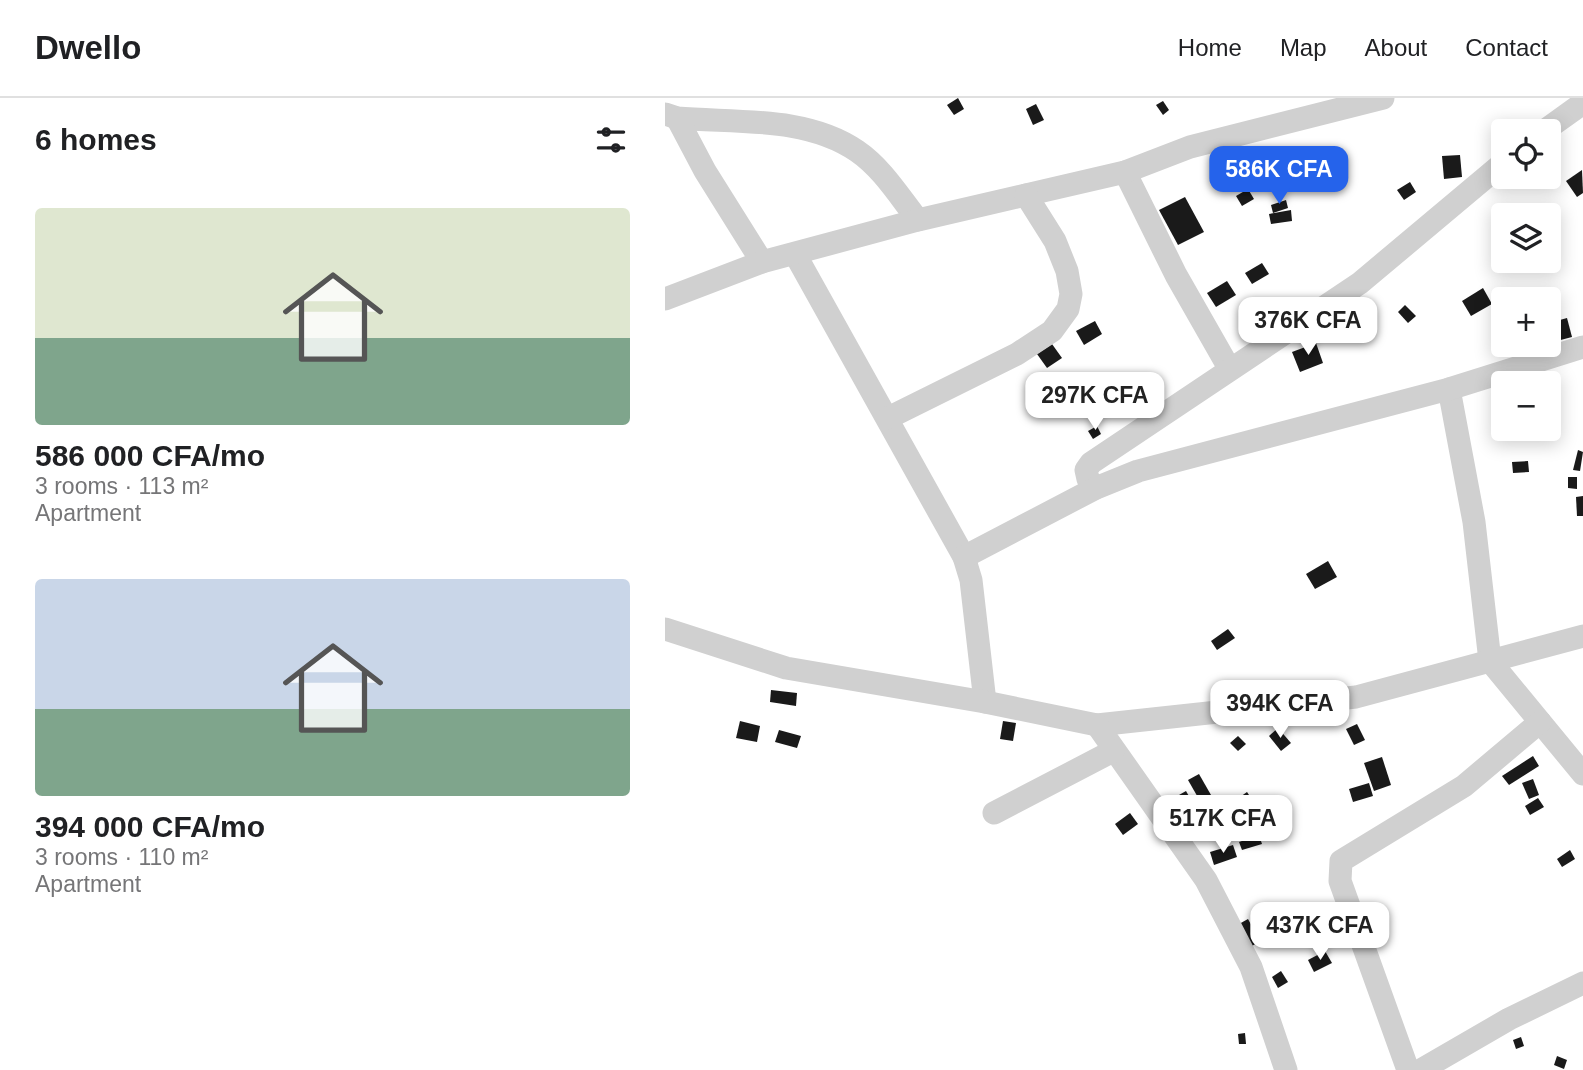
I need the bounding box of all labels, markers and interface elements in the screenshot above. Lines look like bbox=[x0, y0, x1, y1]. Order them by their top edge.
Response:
text: Dwello bbox=[35, 29, 141, 66]
text: Home bbox=[1178, 34, 1242, 61]
text: Map bbox=[1280, 34, 1327, 61]
text: About bbox=[1365, 34, 1427, 61]
text: Contact bbox=[1465, 34, 1548, 61]
map controls bbox=[1491, 119, 1561, 441]
button: locate bbox=[1491, 119, 1561, 189]
icon: filters bbox=[592, 121, 630, 159]
text: 6 homes bbox=[35, 123, 157, 156]
pin: 586K CFA bbox=[1207, 146, 1351, 206]
text: 586K CFA bbox=[1225, 156, 1333, 182]
button: layers bbox=[1491, 203, 1561, 273]
icon: home bbox=[270, 254, 396, 380]
button: + bbox=[1491, 287, 1561, 357]
pin: 376K CFA bbox=[1236, 298, 1380, 357]
text: 376K CFA bbox=[1254, 307, 1362, 333]
button: − bbox=[1491, 371, 1561, 441]
pin: 297K CFA bbox=[1023, 372, 1167, 432]
text: 297K CFA bbox=[1041, 382, 1149, 408]
text: 586 000 CFA/mo bbox=[35, 439, 265, 472]
text: 3 rooms · 113 m² bbox=[35, 473, 208, 499]
text: Apartment bbox=[35, 500, 141, 526]
icon: home bbox=[270, 625, 396, 751]
pin: 394K CFA bbox=[1208, 680, 1352, 740]
text: 394K CFA bbox=[1226, 690, 1334, 716]
pin: 517K CFA bbox=[1151, 796, 1295, 855]
text: 517K CFA bbox=[1169, 805, 1277, 831]
text: 394 000 CFA/mo bbox=[35, 810, 265, 843]
text: 3 rooms · 110 m² bbox=[35, 844, 208, 870]
text: Apartment bbox=[35, 871, 141, 897]
pin: 437K CFA bbox=[1248, 902, 1392, 962]
text: 437K CFA bbox=[1266, 912, 1374, 938]

